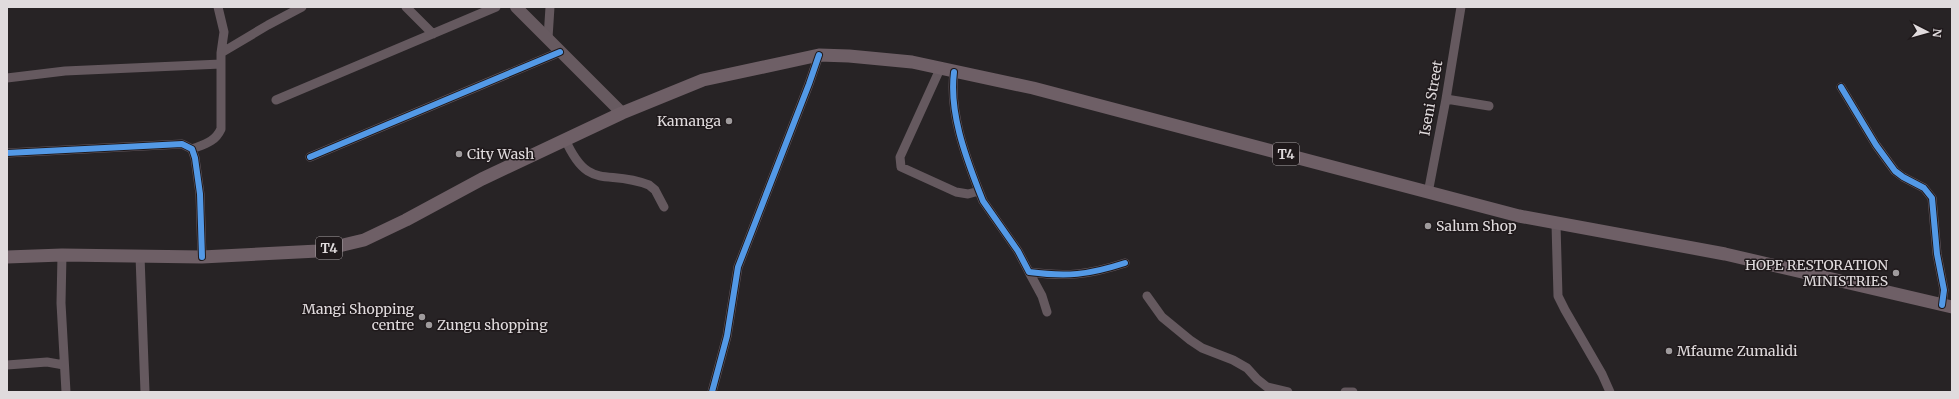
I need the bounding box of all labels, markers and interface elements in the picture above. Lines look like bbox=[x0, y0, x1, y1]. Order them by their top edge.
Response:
north arrow bbox=[1907, 12, 1947, 52]
text: N bbox=[1929, 28, 1944, 38]
street label: Iseni Street bbox=[1416, 58, 1447, 137]
place label: Kamanga bbox=[657, 112, 721, 130]
marker: Kamanga bbox=[724, 116, 734, 126]
road number: T4 bbox=[1273, 143, 1299, 165]
place label: City Wash bbox=[467, 145, 534, 163]
marker: City Wash bbox=[454, 149, 464, 159]
place label: Salum Shop bbox=[1436, 217, 1517, 235]
marker: Salum Shop bbox=[1423, 221, 1433, 231]
road number: T4 bbox=[316, 237, 342, 259]
place label: HOPE RESTORATION MINISTRIES bbox=[1745, 256, 1888, 290]
marker: HOPE RESTORATION MINISTRIES bbox=[1891, 268, 1901, 278]
place label: Mangi Shopping centre bbox=[302, 300, 415, 334]
marker: Mangi Shopping centre bbox=[417, 312, 427, 322]
place label: Zungu shopping bbox=[437, 316, 548, 334]
marker: Zungu shopping bbox=[424, 320, 434, 330]
place label: Mfaume Zumalidi bbox=[1677, 342, 1798, 360]
marker: Mfaume Zumalidi bbox=[1664, 346, 1674, 356]

